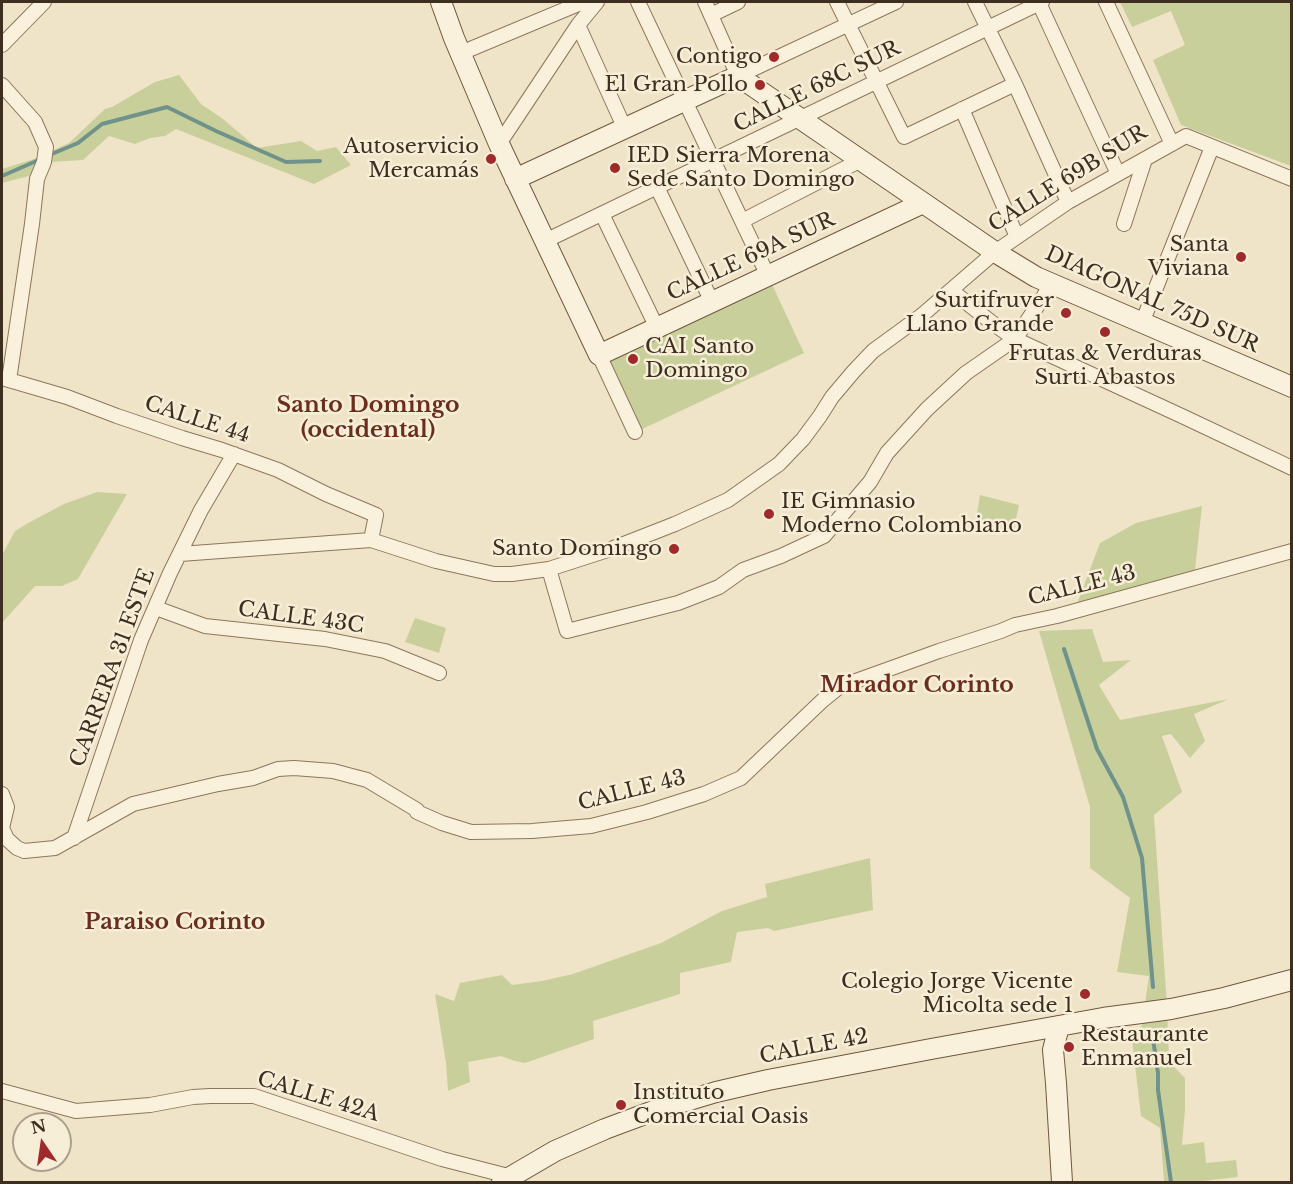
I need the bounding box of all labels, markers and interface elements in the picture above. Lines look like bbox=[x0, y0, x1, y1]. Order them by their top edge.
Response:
street label: CALLE 68C SUR bbox=[730, 36, 904, 138]
place label: Contigo bbox=[676, 44, 762, 70]
marker: Contigo bbox=[767, 50, 781, 64]
place label: El Gran Pollo bbox=[605, 72, 748, 98]
marker: El Gran Pollo bbox=[753, 78, 767, 92]
street label: CALLE 69B SUR bbox=[984, 120, 1152, 238]
place label: Autoservicio Mercamás bbox=[344, 134, 479, 184]
place label: IED Sierra Morena Sede Santo Domingo bbox=[627, 143, 855, 193]
marker: Autoservicio Mercamás bbox=[484, 152, 498, 166]
marker: IED Sierra Morena Sede Santo Domingo bbox=[608, 161, 622, 175]
street label: CALLE 69A SUR bbox=[663, 207, 839, 307]
place label: Santa Viviana bbox=[1148, 232, 1229, 282]
street label: DIAGONAL 75D SUR bbox=[1041, 241, 1263, 359]
marker: Santa Viviana bbox=[1234, 250, 1248, 264]
place label: Surtifruver Llano Grande bbox=[905, 288, 1054, 338]
marker: Surtifruver Llano Grande bbox=[1059, 306, 1073, 320]
marker: Frutas & Verduras Surti Abastos bbox=[1098, 325, 1112, 339]
place label: CAI Santo Domingo bbox=[645, 334, 754, 384]
place label: Frutas & Verduras Surti Abastos bbox=[1008, 341, 1202, 391]
marker: CAI Santo Domingo bbox=[626, 352, 640, 366]
street label: CALLE 44 bbox=[141, 391, 253, 449]
district label: Santo Domingo (occidental) bbox=[277, 393, 459, 445]
place label: IE Gimnasio Moderno Colombiano bbox=[781, 489, 1022, 539]
marker: IE Gimnasio Moderno Colombiano bbox=[762, 507, 776, 521]
place label: Santo Domingo bbox=[492, 536, 662, 562]
marker: Santo Domingo bbox=[667, 542, 681, 556]
street label: CALLE 43 bbox=[1026, 560, 1138, 612]
street label: CARRERA 31 ESTE bbox=[65, 565, 161, 771]
street label: CALLE 43C bbox=[236, 597, 366, 639]
district label: Mirador Corinto bbox=[820, 673, 1014, 699]
street label: CALLE 43 bbox=[576, 765, 688, 817]
district label: Paraiso Corinto bbox=[85, 910, 265, 936]
place label: Colegio Jorge Vicente Micolta sede 1 bbox=[841, 969, 1073, 1019]
marker: Colegio Jorge Vicente Micolta sede 1 bbox=[1078, 987, 1092, 1001]
place label: Restaurante Enmanuel bbox=[1081, 1022, 1209, 1072]
street label: CALLE 42 bbox=[758, 1024, 870, 1070]
marker: Restaurante Enmanuel bbox=[1062, 1040, 1076, 1054]
street label: CALLE 42A bbox=[254, 1066, 382, 1128]
place label: Instituto Comercial Oasis bbox=[633, 1080, 808, 1130]
marker: Instituto Comercial Oasis bbox=[614, 1098, 628, 1112]
north arrow bbox=[12, 1112, 72, 1172]
text: N bbox=[29, 1115, 48, 1138]

